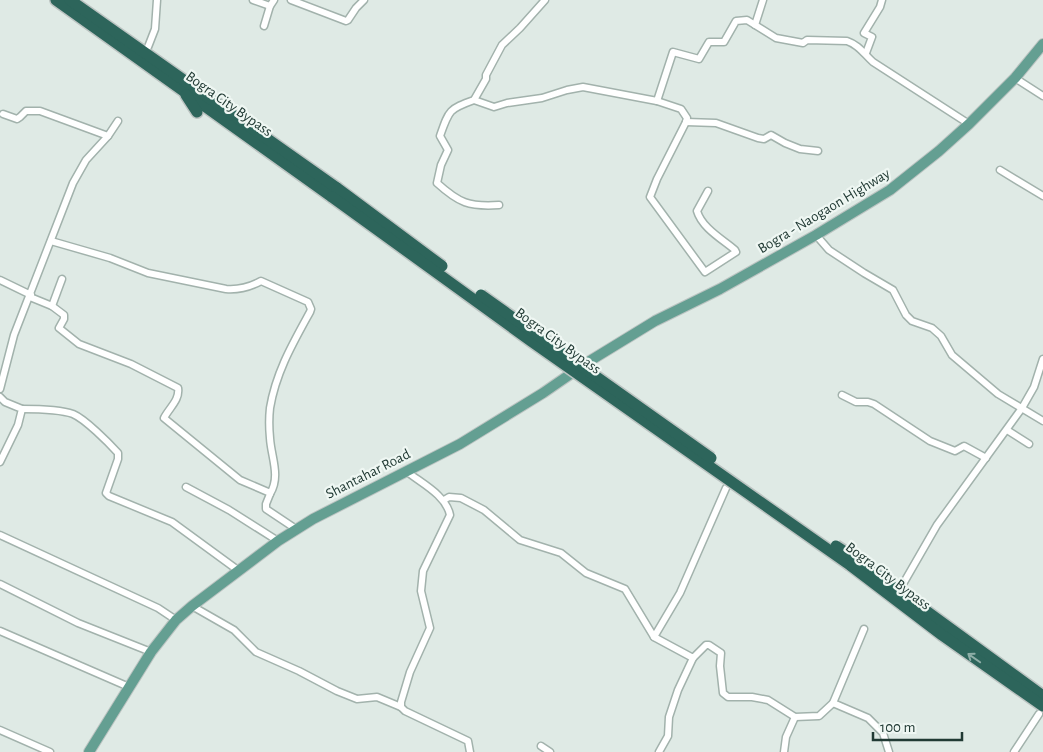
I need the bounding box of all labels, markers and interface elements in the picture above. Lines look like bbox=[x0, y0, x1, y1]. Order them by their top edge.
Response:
street label: Bogra City Bypass bbox=[183, 69, 275, 139]
street label: Bogra - Naogaon Highway bbox=[755, 165, 893, 256]
street label: Bogra City Bypass bbox=[512, 305, 604, 377]
street label: Shantahar Road bbox=[323, 446, 413, 502]
street label: Bogra City Bypass bbox=[843, 539, 933, 613]
one-way arrow bbox=[967, 653, 981, 663]
scale bar bbox=[873, 710, 962, 742]
text: 100 m bbox=[880, 720, 915, 735]

